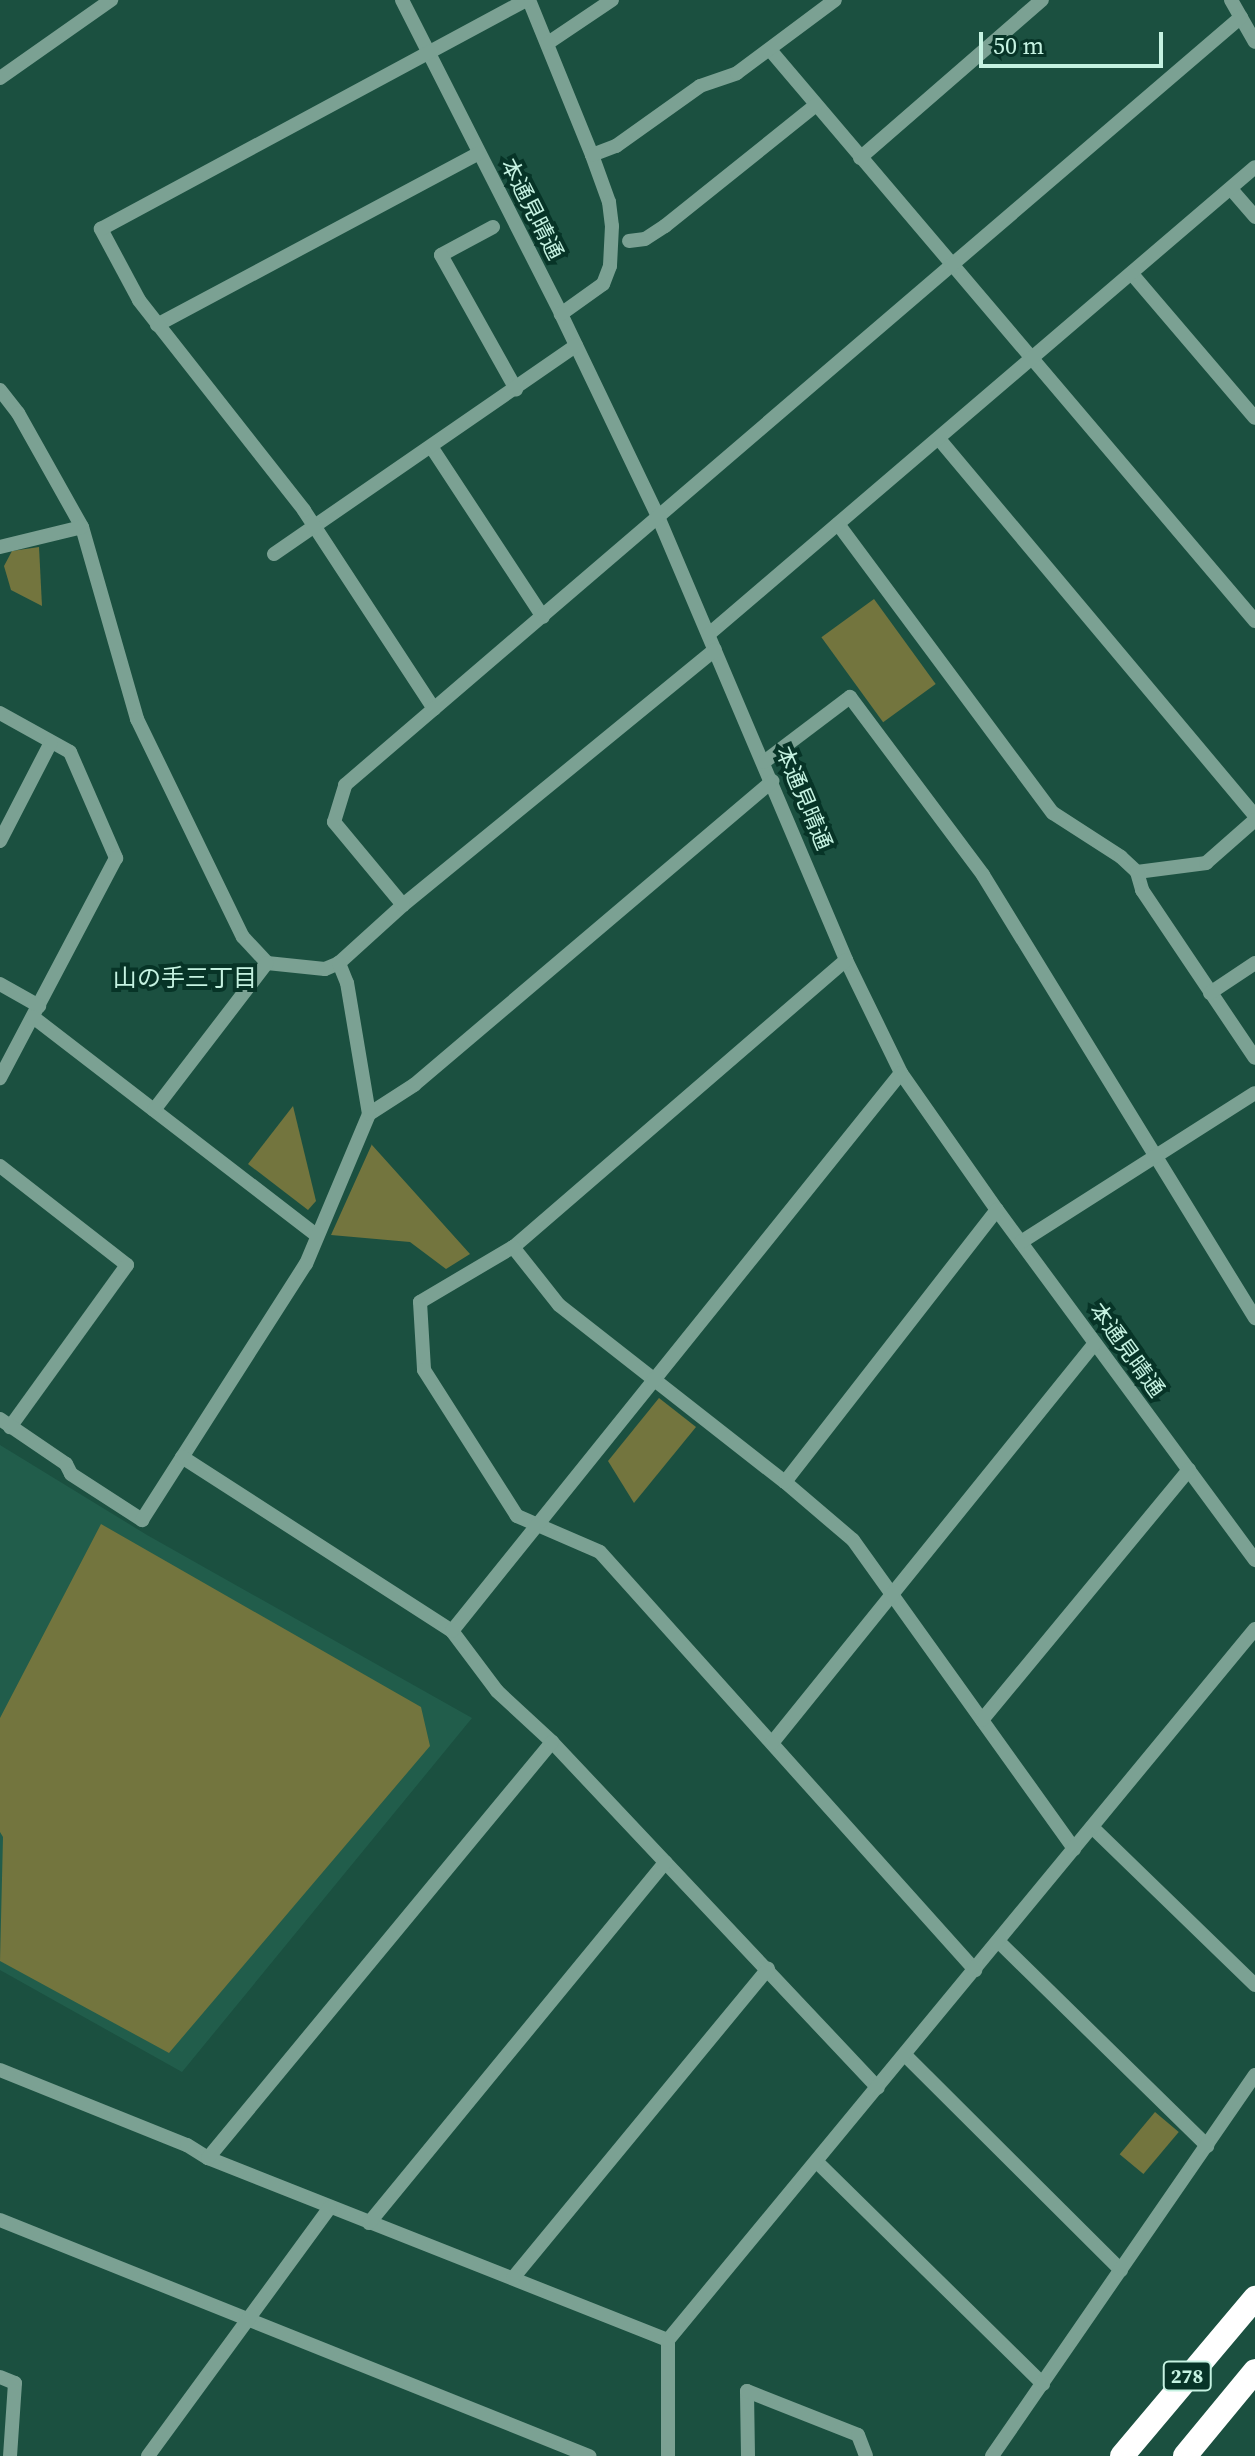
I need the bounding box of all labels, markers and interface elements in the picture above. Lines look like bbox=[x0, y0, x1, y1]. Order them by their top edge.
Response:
scale bar bbox=[983, 16, 1167, 66]
text: 50 m bbox=[993, 29, 1044, 62]
street label: 本通見晴通 bbox=[495, 154, 569, 264]
street label: 本通見晴通 bbox=[770, 742, 838, 854]
district label: 山の手三丁目 bbox=[113, 964, 257, 992]
street label: 本通見晴通 bbox=[1084, 1298, 1170, 1402]
road number: 278 bbox=[1161, 2360, 1213, 2392]

